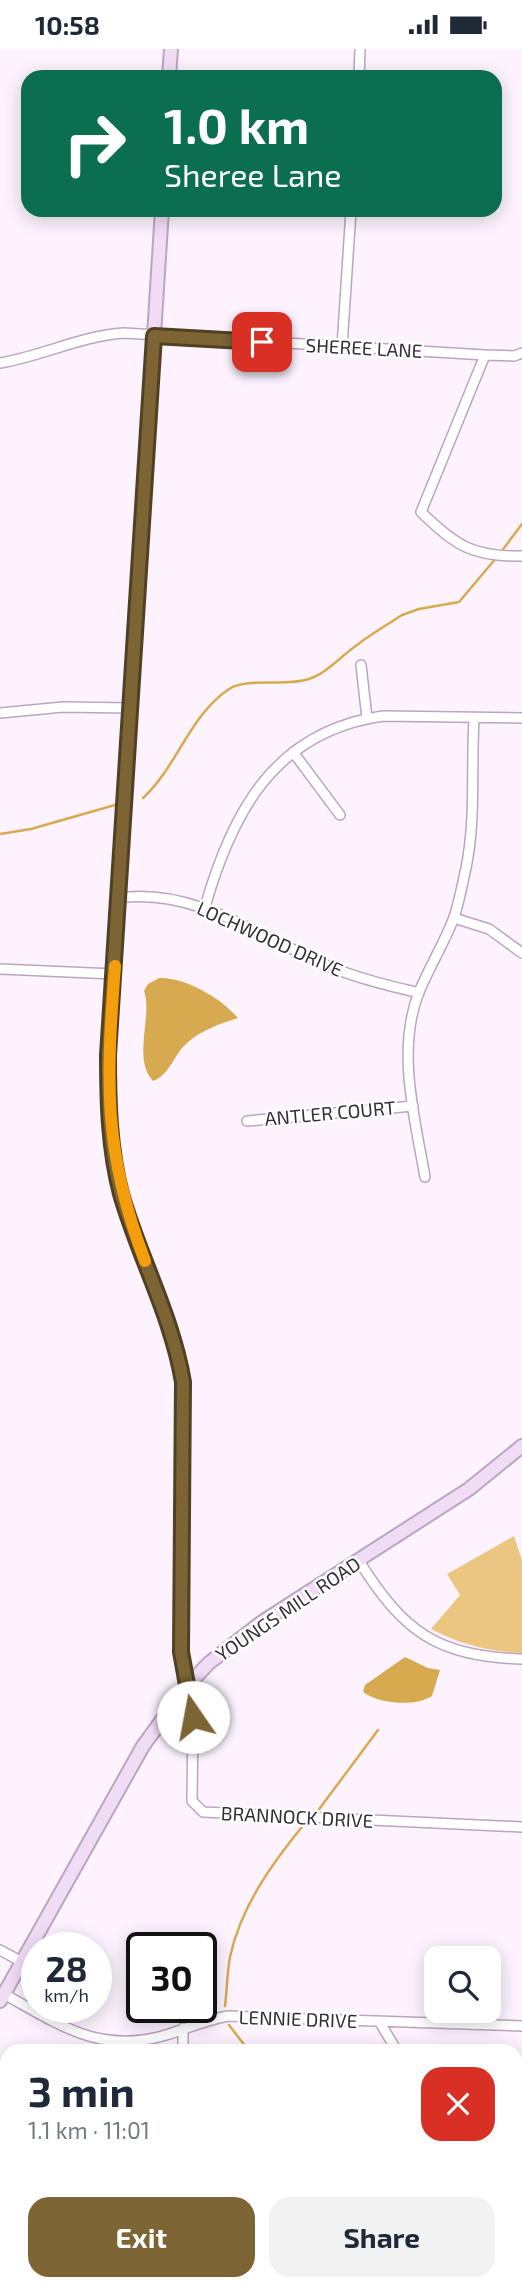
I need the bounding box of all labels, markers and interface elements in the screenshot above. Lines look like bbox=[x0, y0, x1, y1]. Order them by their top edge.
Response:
text: 10:58 bbox=[35, 9, 100, 40]
text: 1.0 km bbox=[164, 95, 309, 154]
icon: right bbox=[49, 98, 140, 189]
text: Sheree Lane bbox=[164, 155, 341, 193]
pin bbox=[232, 312, 292, 372]
icon: arrive bbox=[243, 323, 281, 361]
street label: SHEREE LANE bbox=[305, 333, 423, 362]
street label: LOCHWOOD DRIVE bbox=[194, 896, 347, 981]
street label: ANTLER COURT bbox=[264, 1095, 396, 1130]
street label: YOUNGS MILL ROAD bbox=[211, 1552, 365, 1666]
position arrow bbox=[156, 1680, 230, 1754]
street label: BRANNOCK DRIVE bbox=[220, 1801, 374, 1832]
speed limit sign: 30 bbox=[126, 1932, 217, 2023]
map controls bbox=[424, 1946, 501, 2023]
button: search bbox=[424, 1946, 501, 2023]
text: 28 bbox=[45, 1947, 88, 1989]
text: km/h bbox=[44, 1984, 89, 2006]
street label: LENNIE DRIVE bbox=[238, 2005, 358, 2032]
text: 3 min bbox=[28, 2065, 135, 2115]
button: close bbox=[421, 2067, 495, 2141]
text: 1.1 km · 11:01 bbox=[28, 2116, 150, 2144]
button: Exit bbox=[28, 2197, 255, 2277]
button: Share bbox=[269, 2197, 495, 2277]

